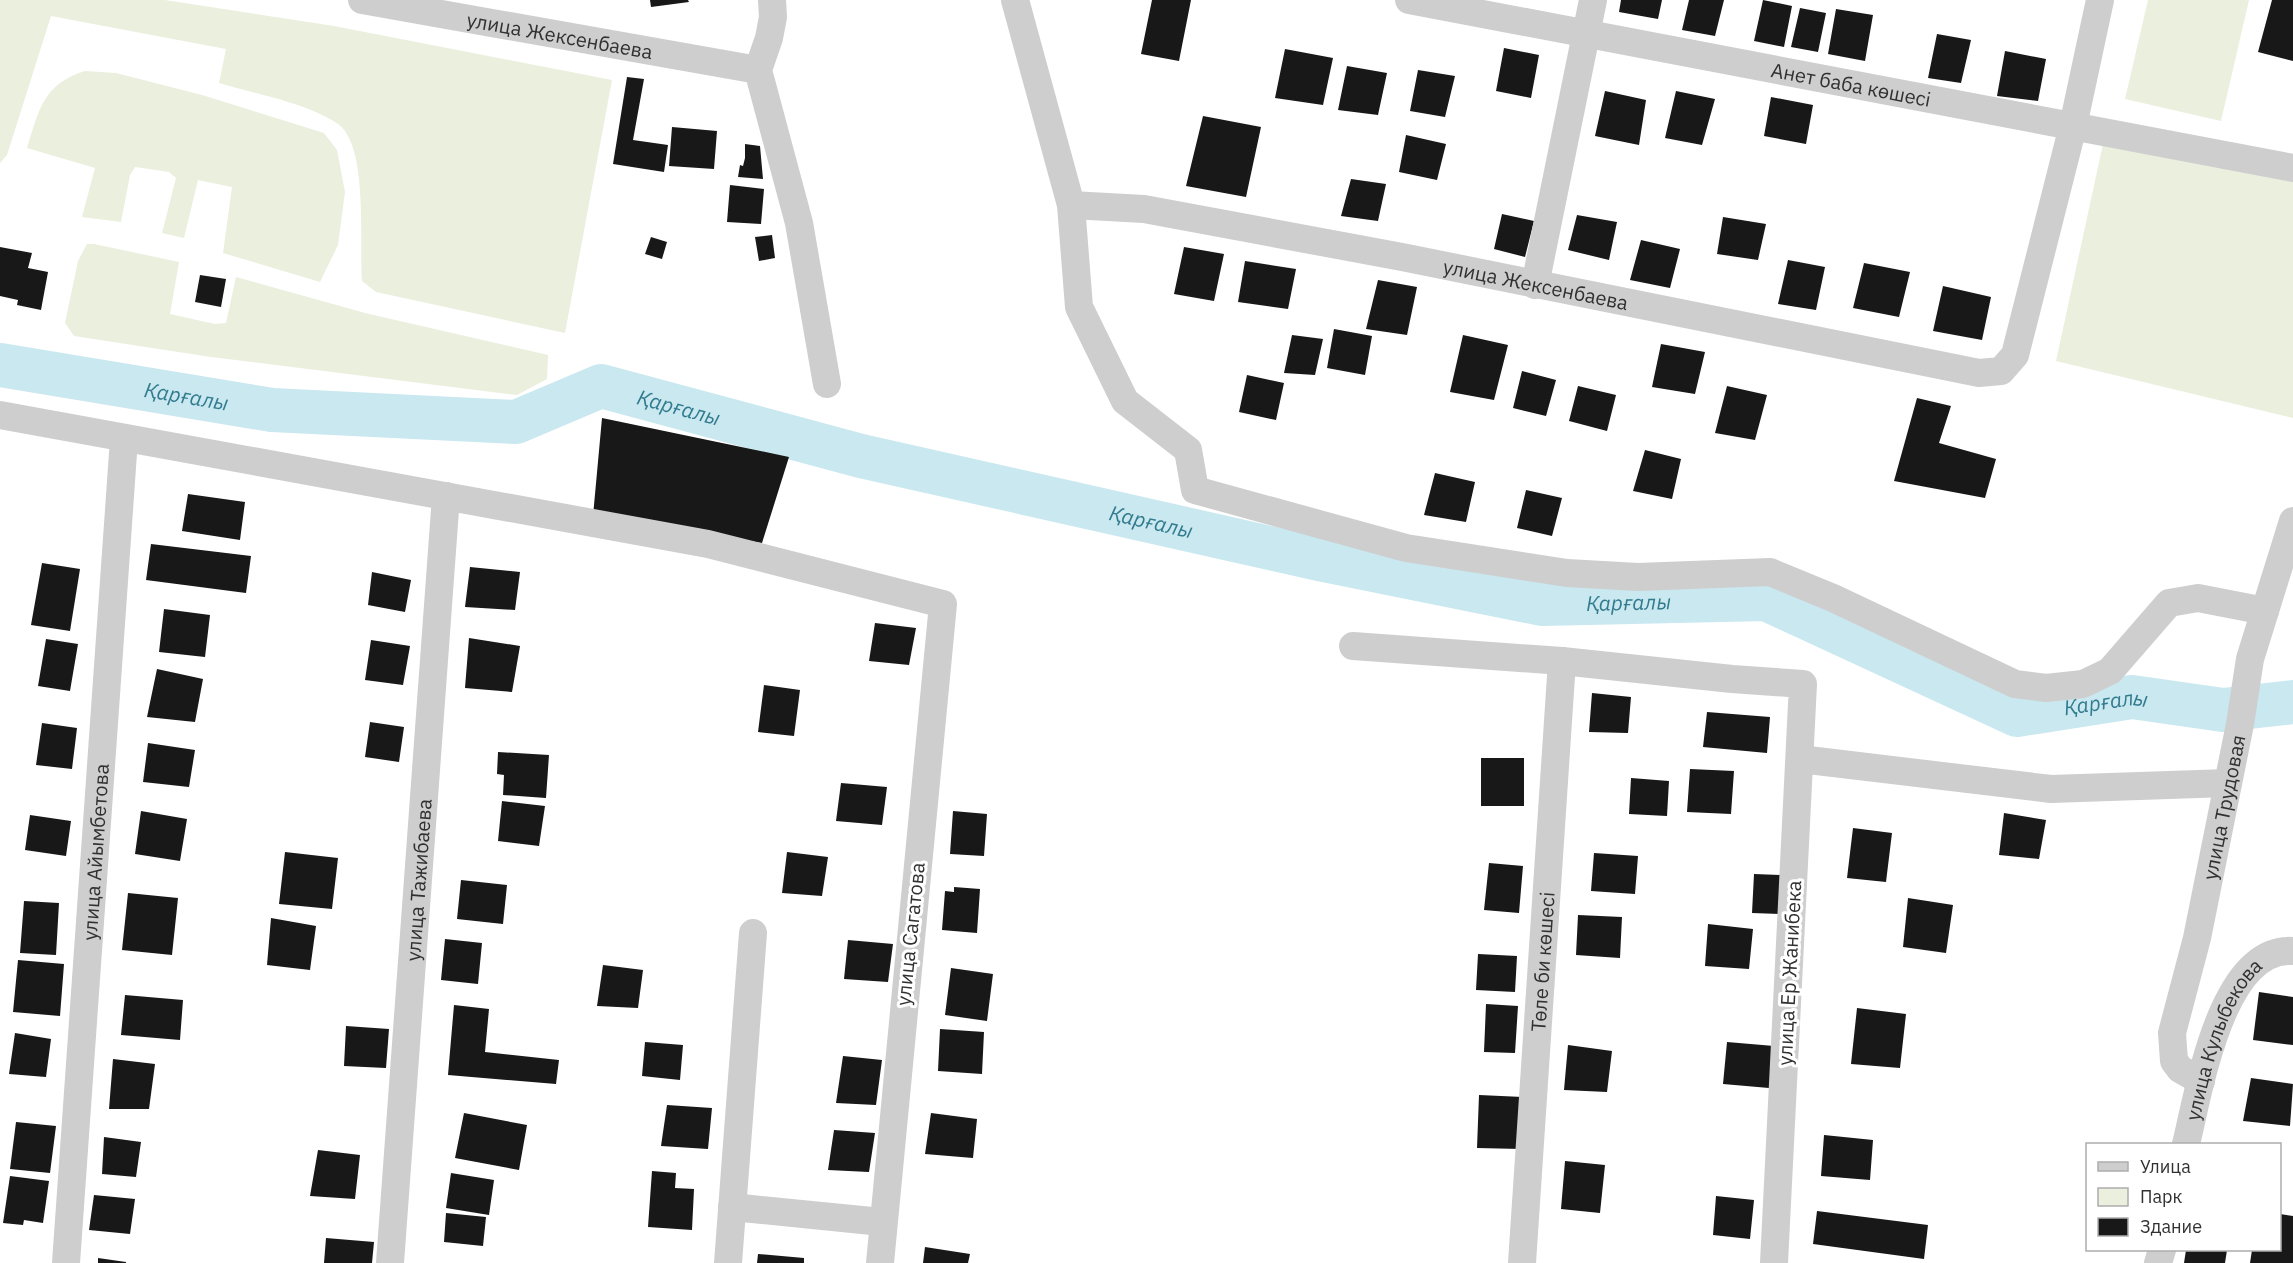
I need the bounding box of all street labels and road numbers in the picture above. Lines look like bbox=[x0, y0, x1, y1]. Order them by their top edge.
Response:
street label: улица Жексенбаева bbox=[465, 5, 655, 65]
street label: Анет баба көшесі bbox=[1769, 56, 1933, 112]
street label: улица Жексенбаева bbox=[1441, 252, 1631, 316]
street label: улица Трудовая bbox=[2196, 732, 2251, 882]
street label: улица Айымбетова bbox=[75, 762, 115, 941]
street label: улица Тажибаева bbox=[399, 798, 437, 962]
street label: улица Сагатова bbox=[889, 861, 931, 1007]
street label: улица Ер Жанибека bbox=[1771, 879, 1807, 1066]
street label: Төле би көшесі bbox=[1524, 891, 1560, 1032]
street label: улица Кулыбекова bbox=[2178, 951, 2267, 1123]

